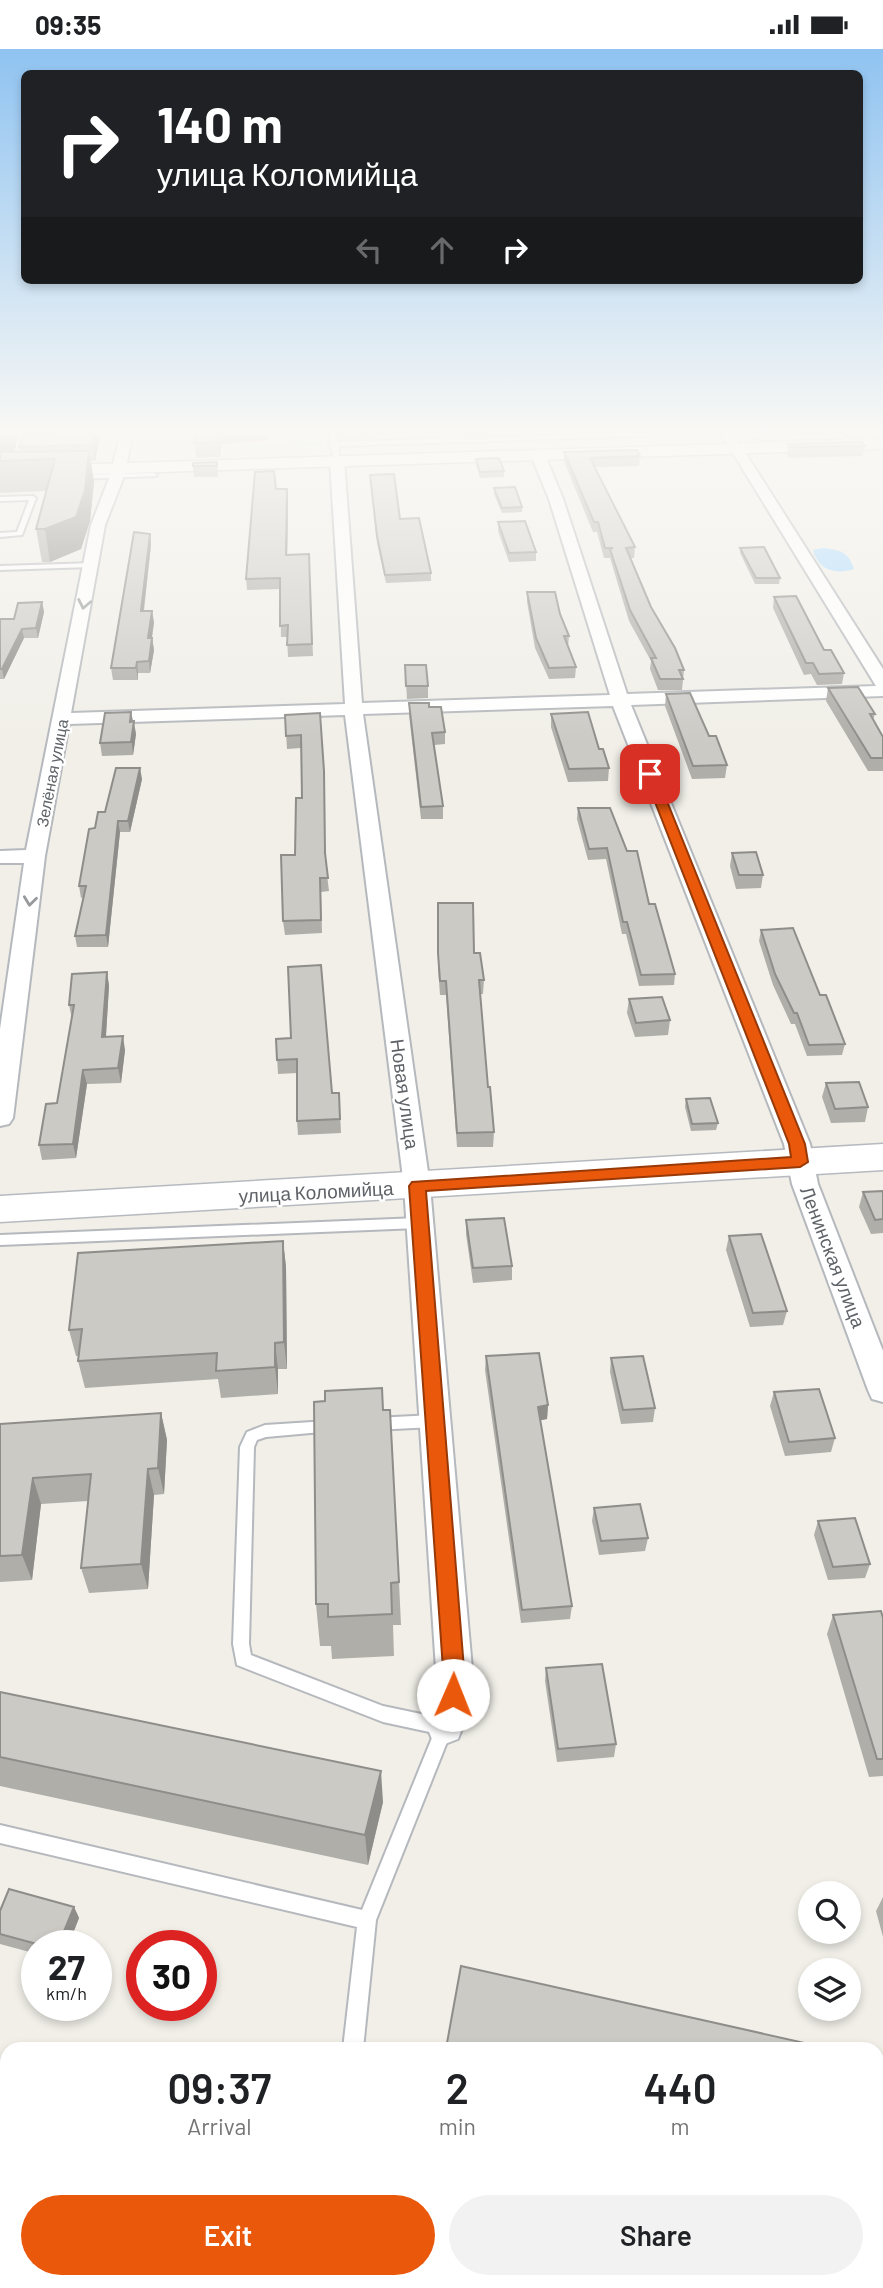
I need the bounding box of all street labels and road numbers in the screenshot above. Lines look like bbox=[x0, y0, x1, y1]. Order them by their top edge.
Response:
street label: Зелёная улица bbox=[32, 717, 71, 829]
street label: Новая улица bbox=[386, 1037, 425, 1151]
street label: улица Коломийца bbox=[238, 1176, 394, 1207]
street label: Ленинская улица bbox=[796, 1183, 871, 1331]

